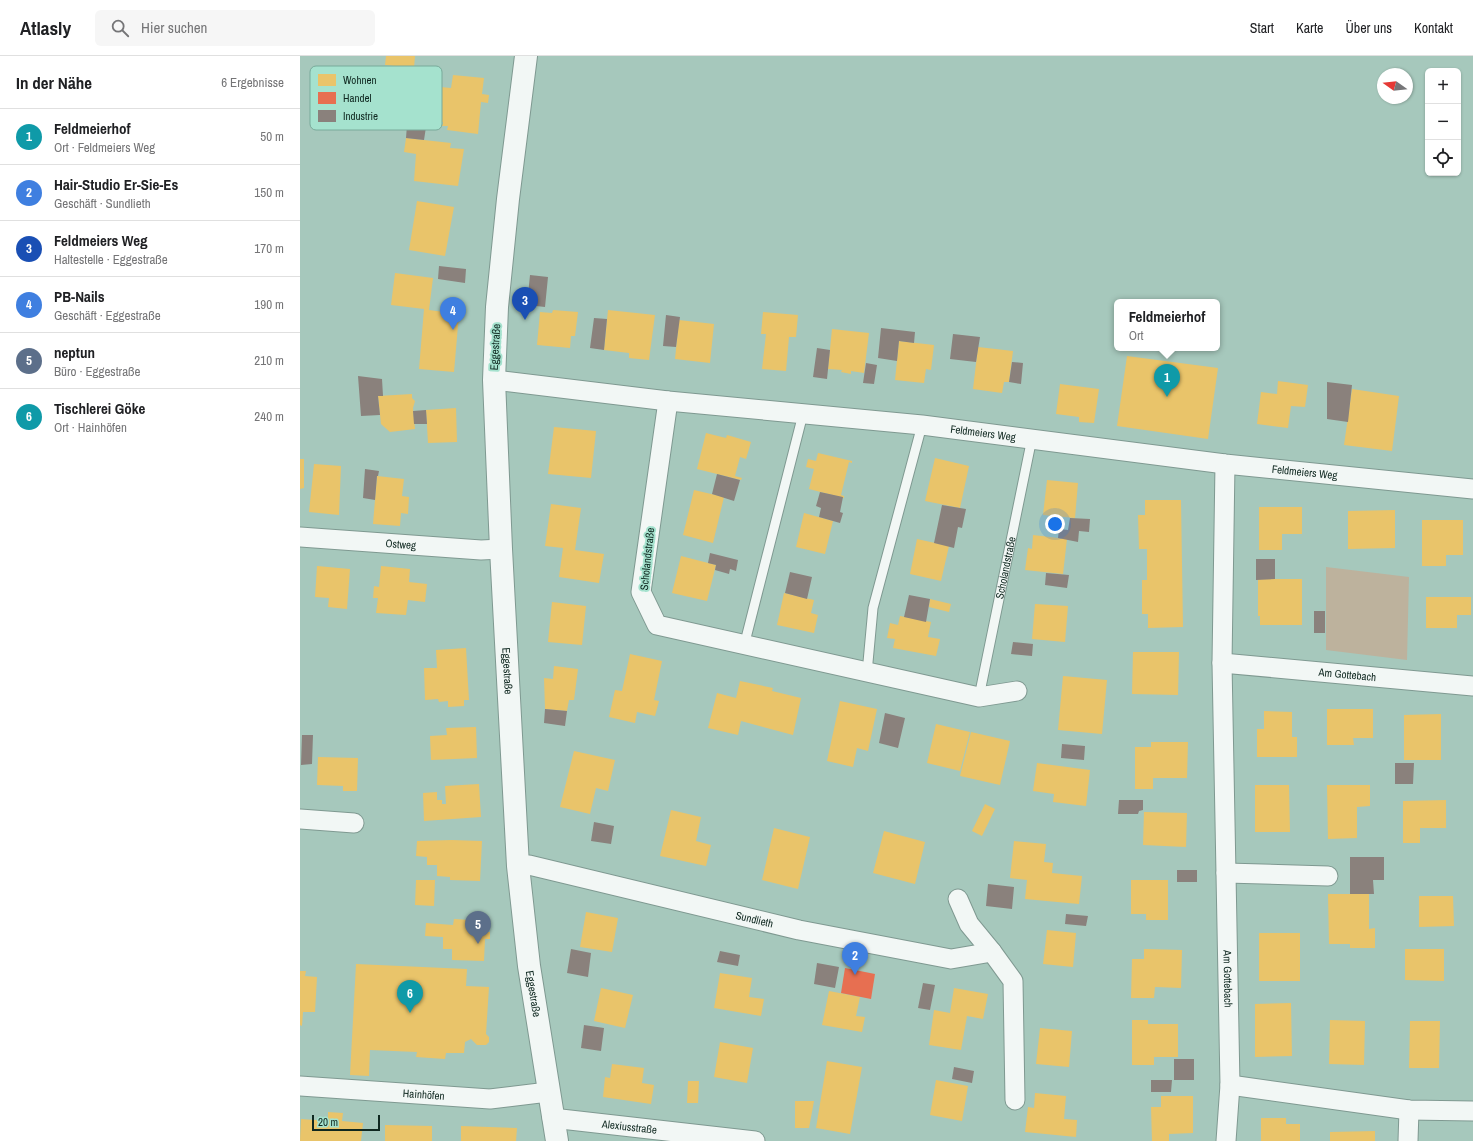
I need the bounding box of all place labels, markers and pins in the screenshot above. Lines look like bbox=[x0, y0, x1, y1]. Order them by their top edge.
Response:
pin: 3 bbox=[512, 287, 538, 320]
pin: 4 bbox=[440, 297, 466, 330]
pin: 1 bbox=[1154, 364, 1180, 397]
pin: 5 bbox=[465, 911, 491, 944]
pin: 2 bbox=[842, 942, 868, 975]
pin: 6 bbox=[397, 980, 423, 1013]

